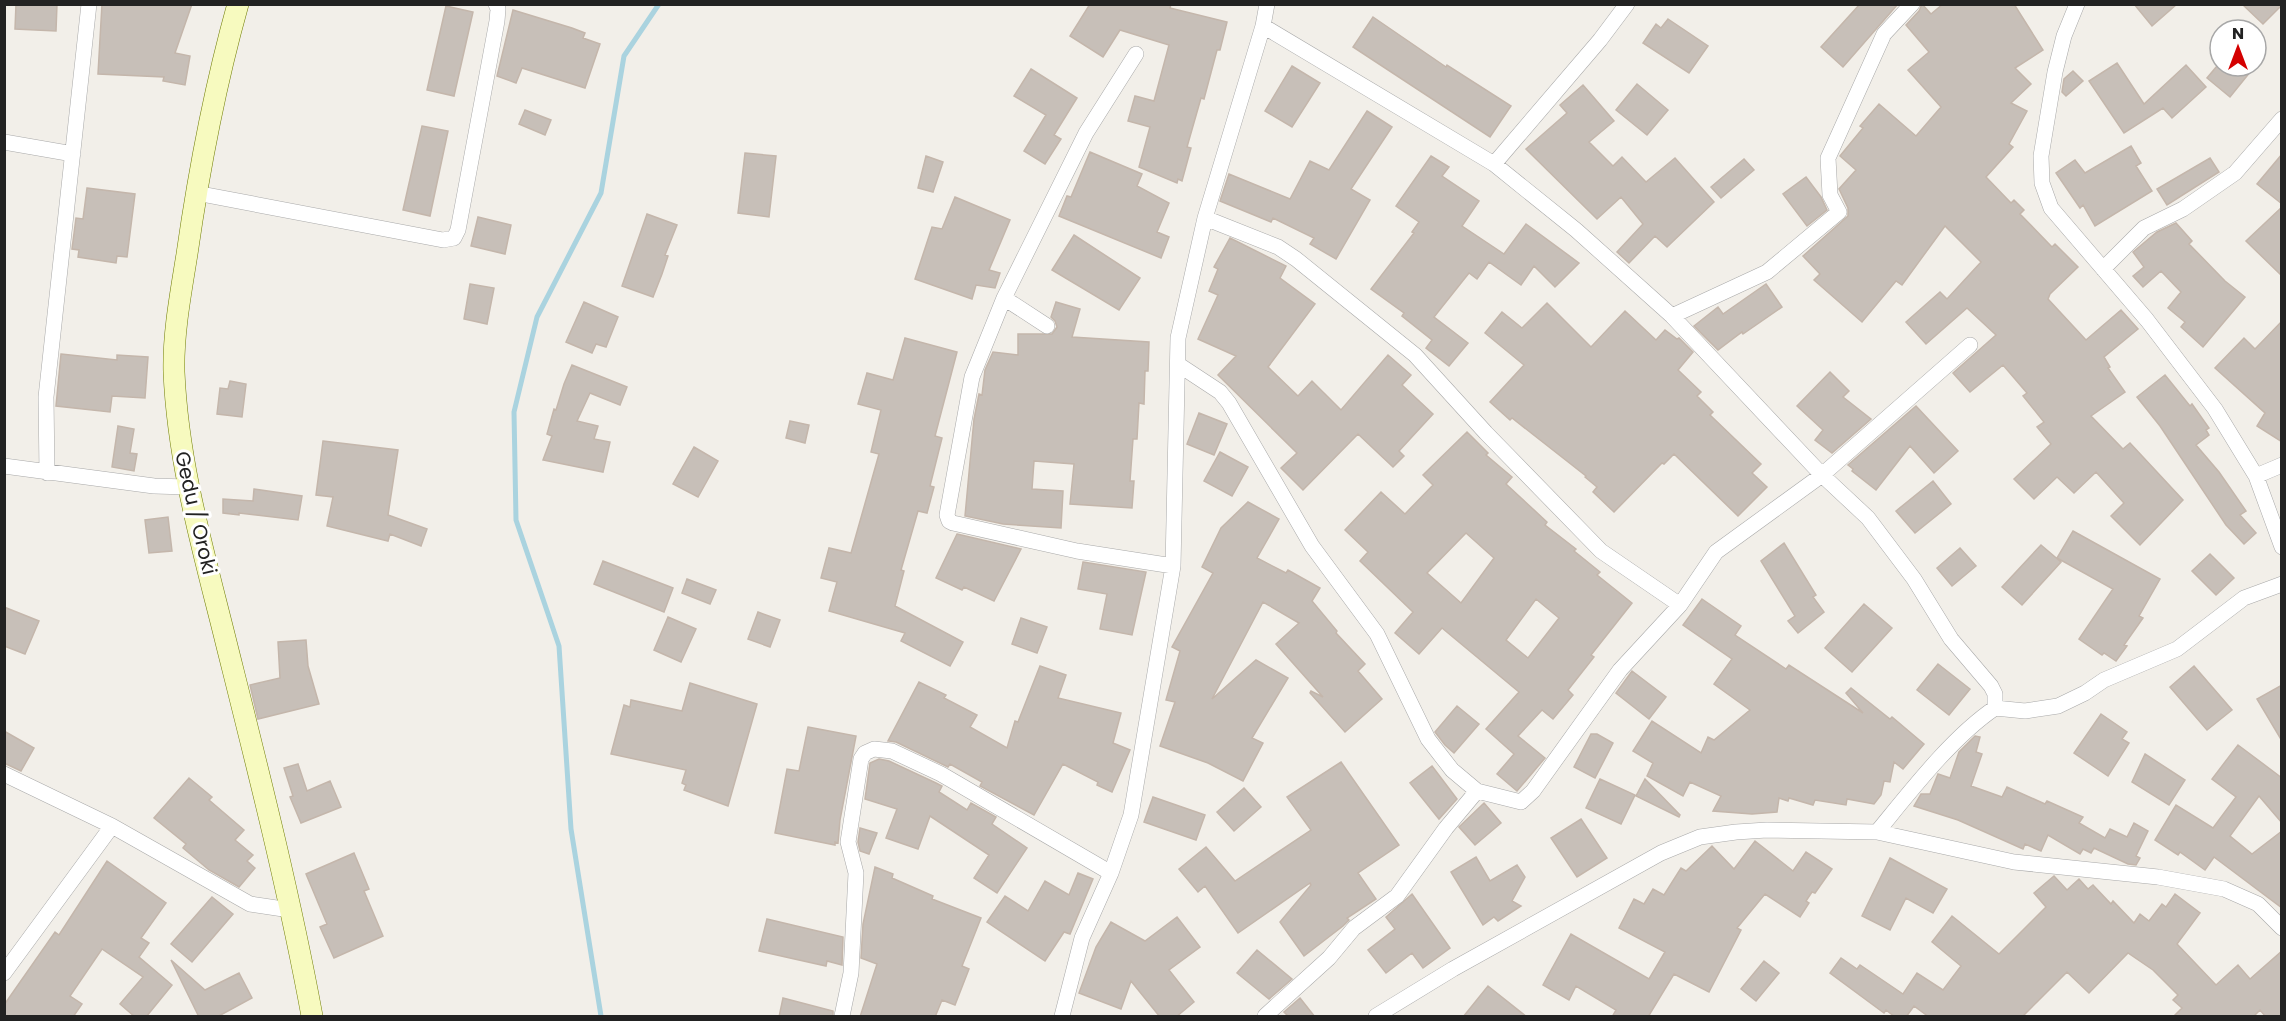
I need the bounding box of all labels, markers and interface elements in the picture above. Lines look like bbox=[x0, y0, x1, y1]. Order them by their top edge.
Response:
north arrow bbox=[2208, 18, 2268, 78]
text: N bbox=[2232, 22, 2244, 45]
street label: Gedu / Oroki bbox=[168, 449, 224, 577]

